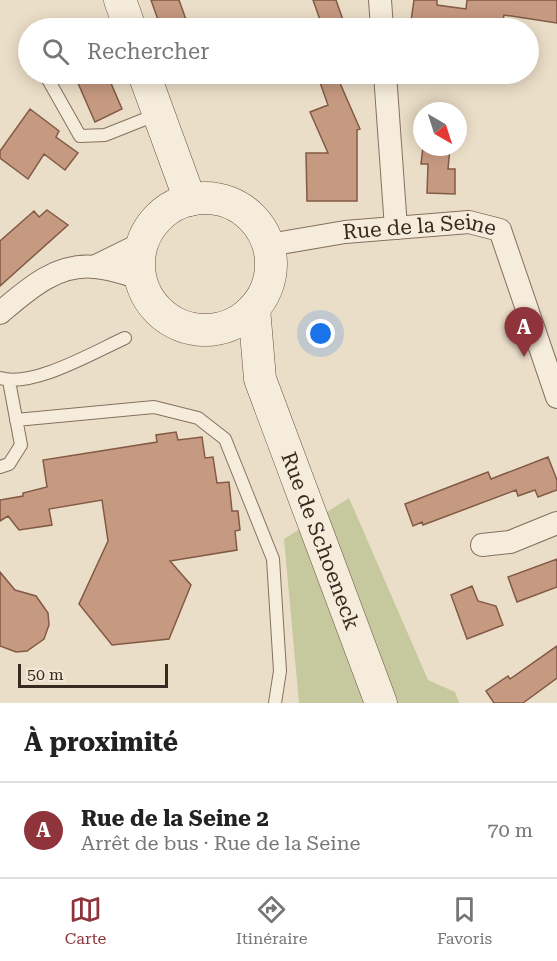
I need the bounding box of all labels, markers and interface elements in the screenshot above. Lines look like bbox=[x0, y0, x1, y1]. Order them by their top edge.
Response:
search box bbox=[18, 18, 539, 84]
icon: search bbox=[39, 35, 72, 68]
text: Rechercher bbox=[87, 39, 209, 64]
north arrow bbox=[413, 102, 467, 156]
street label: Rue de la Seine bbox=[342, 210, 499, 244]
pin: A bbox=[504, 308, 544, 357]
your location bbox=[306, 319, 335, 348]
street label: Rue de Schoeneck bbox=[276, 449, 365, 633]
scale bar bbox=[18, 661, 168, 688]
text: 50 m bbox=[27, 665, 64, 684]
text: À proximité bbox=[24, 727, 178, 757]
text: Rue de la Seine 2 bbox=[81, 806, 269, 831]
text: A bbox=[36, 818, 51, 842]
text: 70 m bbox=[487, 818, 533, 842]
text: Arrêt de bus · Rue de la Seine bbox=[81, 831, 361, 855]
tab: Carte bbox=[65, 893, 106, 948]
tab: Itinéraire bbox=[236, 893, 307, 948]
tab: Favoris bbox=[437, 893, 492, 948]

